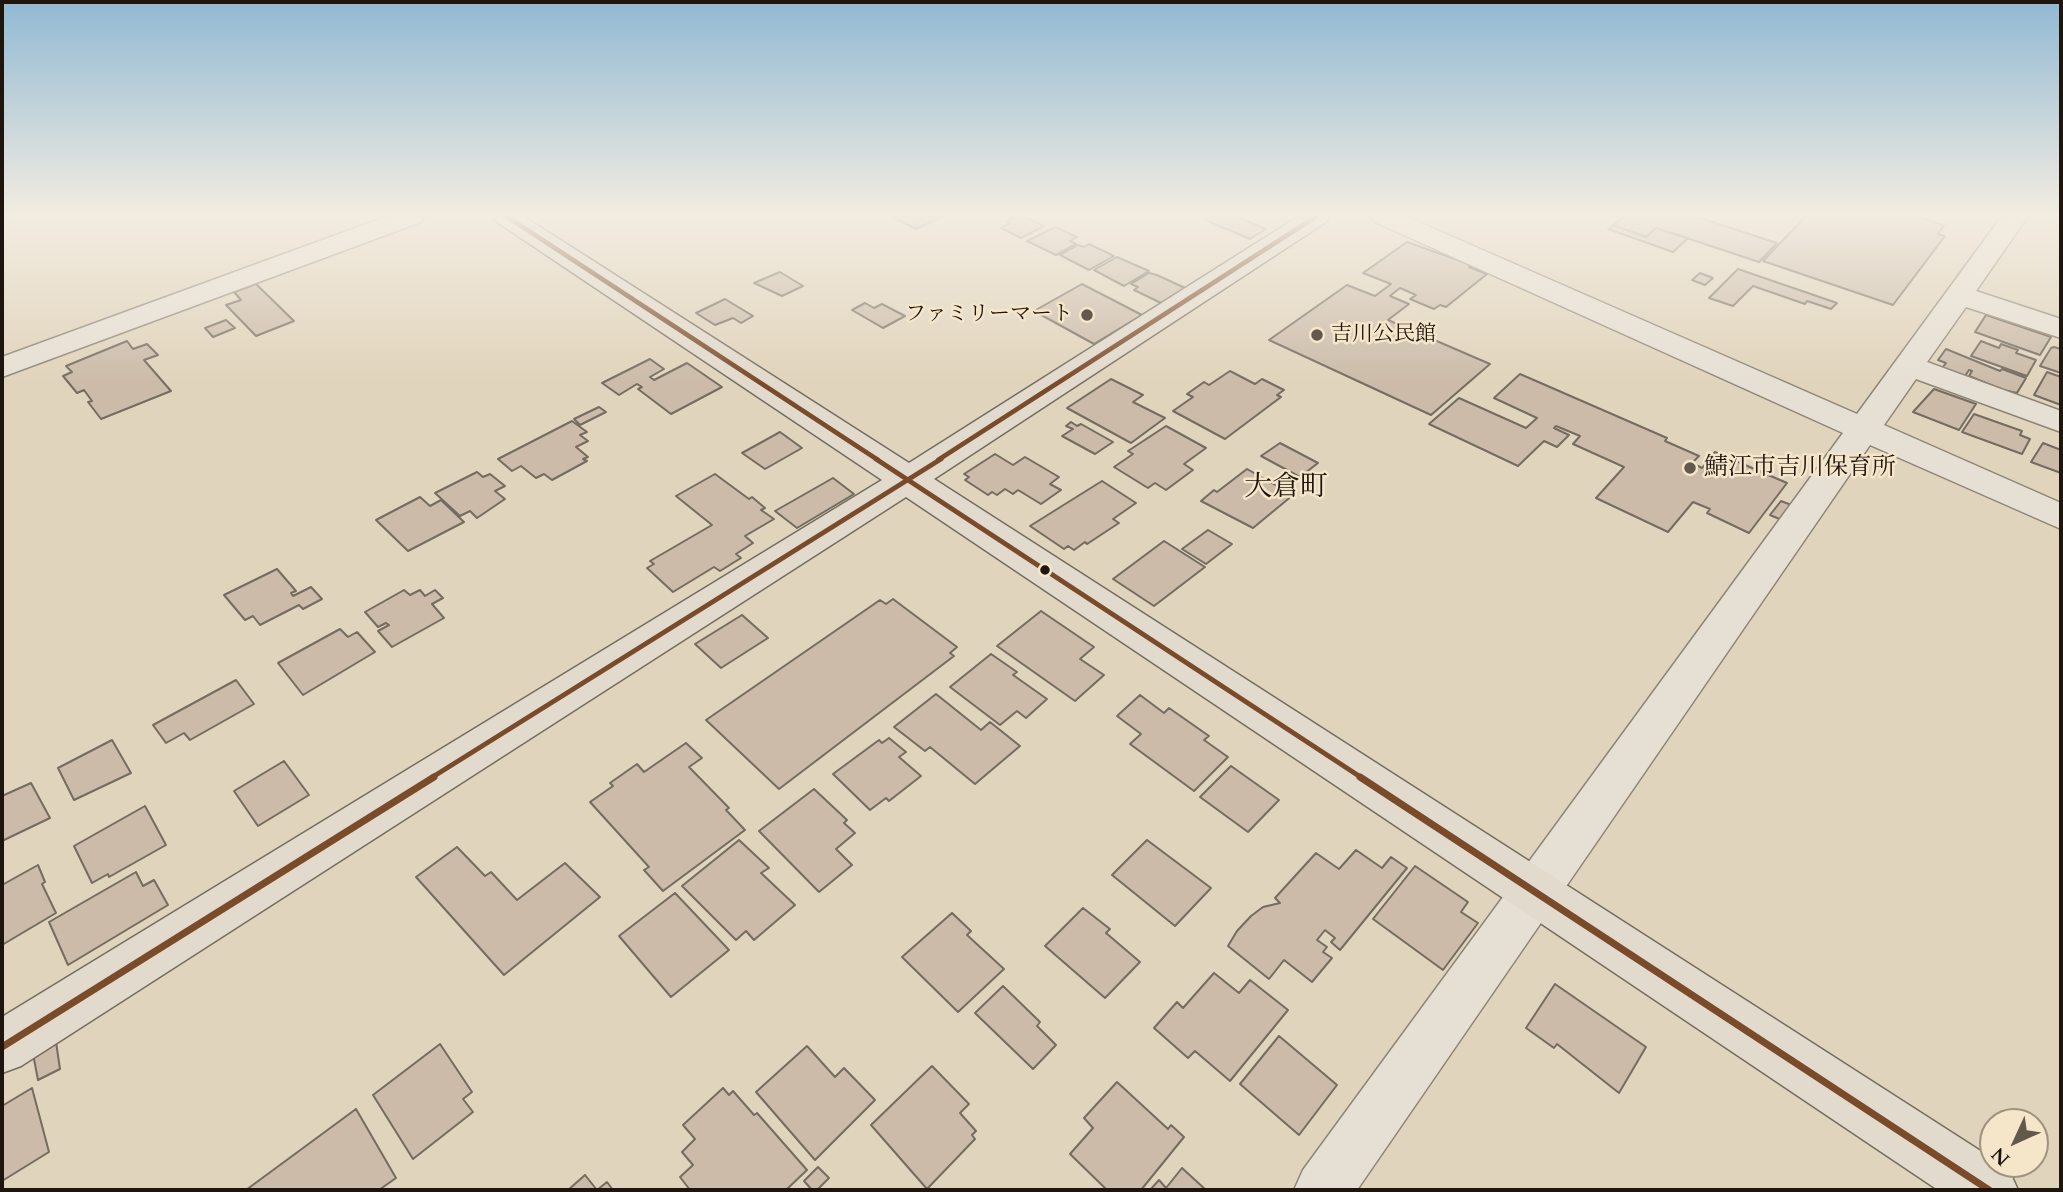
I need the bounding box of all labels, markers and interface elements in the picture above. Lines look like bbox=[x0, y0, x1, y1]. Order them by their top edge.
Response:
place label: ファミリーマート bbox=[905, 302, 1073, 328]
marker: ファミリーマート bbox=[1079, 307, 1095, 323]
place label: 吉川公民館 bbox=[1331, 322, 1436, 348]
marker: 吉川公民館 bbox=[1309, 327, 1325, 343]
place label: 鯖江市吉川保育所 bbox=[1704, 454, 1896, 482]
marker: 鯖江市吉川保育所 bbox=[1682, 460, 1698, 476]
district label: 大倉町 bbox=[1244, 472, 1328, 506]
unlabelled marker bbox=[1038, 563, 1052, 577]
north arrow bbox=[1979, 1108, 2049, 1178]
text: N bbox=[1986, 1141, 2016, 1171]

